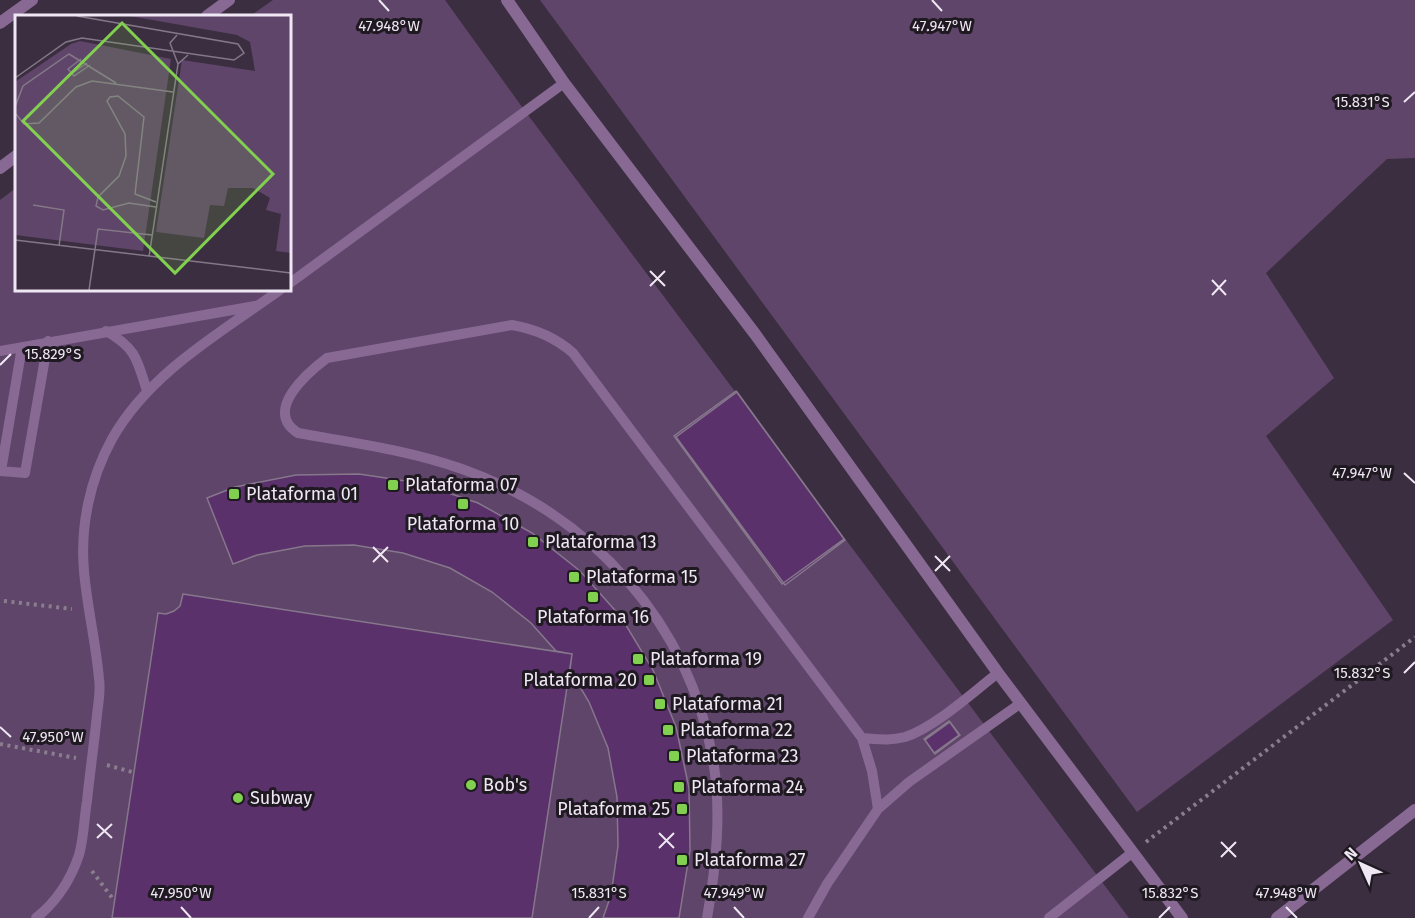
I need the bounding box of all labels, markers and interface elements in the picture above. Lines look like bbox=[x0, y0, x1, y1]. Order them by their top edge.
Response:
inset map bbox=[15, 15, 291, 291]
text: 47.948°W bbox=[358, 17, 420, 35]
text: 47.947°W bbox=[912, 17, 973, 35]
text: 15.831°S bbox=[1334, 93, 1390, 111]
text: 15.829°S bbox=[25, 345, 81, 363]
text: 47.947°W bbox=[1332, 464, 1393, 482]
place label: Plataforma 07 bbox=[405, 474, 517, 496]
marker: Plataforma 07 bbox=[386, 478, 400, 492]
place label: Plataforma 01 bbox=[246, 483, 358, 505]
marker: Plataforma 01 bbox=[227, 487, 241, 501]
marker: Plataforma 10 bbox=[456, 497, 470, 511]
place label: Plataforma 10 bbox=[407, 513, 519, 535]
place label: Plataforma 13 bbox=[545, 531, 657, 553]
marker: Plataforma 13 bbox=[526, 535, 540, 549]
place label: Plataforma 15 bbox=[586, 566, 698, 588]
marker: Plataforma 15 bbox=[567, 570, 581, 584]
marker: Plataforma 16 bbox=[586, 590, 600, 604]
place label: Plataforma 16 bbox=[537, 606, 649, 628]
place label: Plataforma 19 bbox=[650, 648, 762, 670]
marker: Plataforma 19 bbox=[631, 652, 645, 666]
text: 15.832°S bbox=[1334, 664, 1390, 682]
place label: Plataforma 20 bbox=[523, 669, 637, 691]
marker: Plataforma 20 bbox=[642, 673, 656, 687]
place label: Plataforma 21 bbox=[672, 693, 783, 715]
marker: Plataforma 21 bbox=[653, 697, 667, 711]
place label: Plataforma 22 bbox=[680, 719, 793, 741]
marker: Plataforma 22 bbox=[661, 723, 675, 737]
text: 47.950°W bbox=[22, 728, 84, 746]
place label: Plataforma 23 bbox=[686, 745, 799, 767]
marker: Plataforma 23 bbox=[667, 749, 681, 763]
place label: Bob's bbox=[483, 774, 527, 796]
place label: Plataforma 24 bbox=[691, 776, 804, 798]
marker: Bob's bbox=[464, 778, 478, 792]
marker: Plataforma 24 bbox=[672, 780, 686, 794]
place label: Subway bbox=[250, 787, 312, 809]
marker: Subway bbox=[231, 791, 245, 805]
place label: Plataforma 25 bbox=[557, 798, 670, 820]
marker: Plataforma 25 bbox=[675, 802, 689, 816]
north arrow bbox=[1331, 834, 1391, 894]
text: N bbox=[1340, 843, 1361, 864]
place label: Plataforma 27 bbox=[694, 849, 805, 871]
marker: Plataforma 27 bbox=[675, 853, 689, 867]
text: 47.950°W bbox=[150, 884, 212, 902]
text: 15.831°S bbox=[571, 884, 627, 902]
text: 47.949°W bbox=[703, 884, 765, 902]
text: 15.832°S bbox=[1142, 884, 1198, 902]
text: 47.948°W bbox=[1255, 884, 1317, 902]

